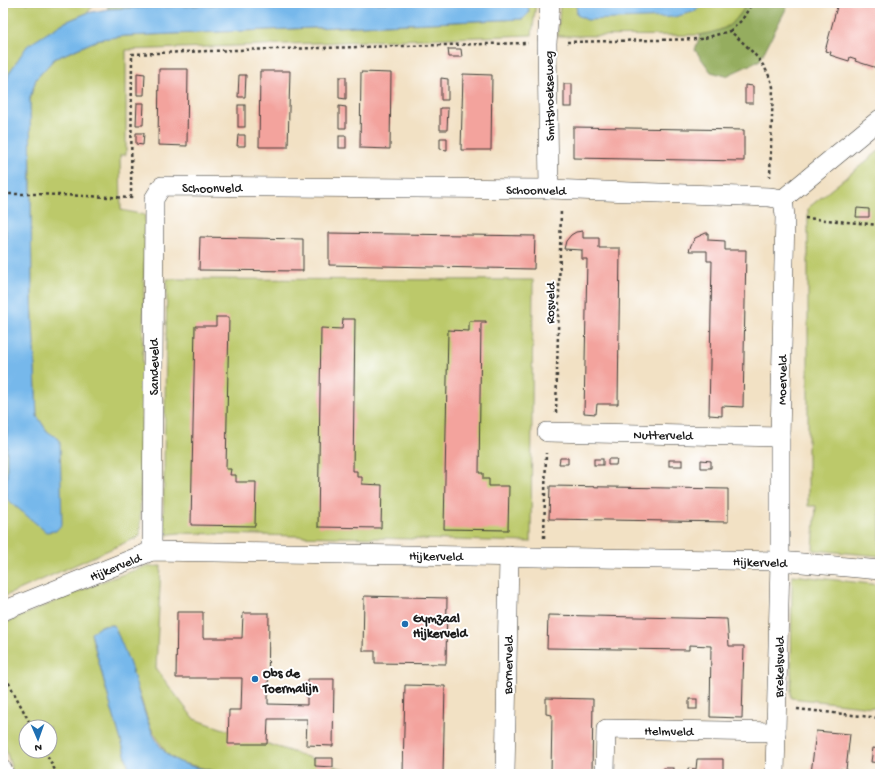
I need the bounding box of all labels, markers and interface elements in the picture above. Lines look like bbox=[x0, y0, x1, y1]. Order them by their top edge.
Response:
street label: Smitshoekseweg bbox=[542, 51, 559, 141]
street label: Schoonveld bbox=[182, 182, 243, 197]
street label: Schoonveld bbox=[506, 183, 567, 200]
street label: Rosveld bbox=[544, 281, 559, 324]
street label: Sandeveld bbox=[148, 337, 163, 395]
street label: Moerveld bbox=[776, 354, 791, 405]
street label: Nutterveld bbox=[633, 428, 694, 445]
street label: Hijkerveld bbox=[409, 550, 464, 565]
street label: Hijkerveld bbox=[88, 551, 145, 585]
street label: Hijkerveld bbox=[733, 555, 789, 572]
place label: Gymzaal Hijkerveld bbox=[413, 612, 468, 642]
marker: Gymzaal Hijkerveld bbox=[400, 619, 410, 629]
street label: Bornerveld bbox=[501, 634, 518, 695]
street label: Brekelsveld bbox=[772, 635, 789, 699]
place label: Obs de Toermalijn bbox=[262, 667, 319, 697]
marker: Obs de Toermalijn bbox=[250, 674, 260, 684]
north arrow bbox=[18, 719, 58, 759]
street label: Helmveld bbox=[644, 725, 695, 740]
text: N bbox=[34, 741, 42, 753]

